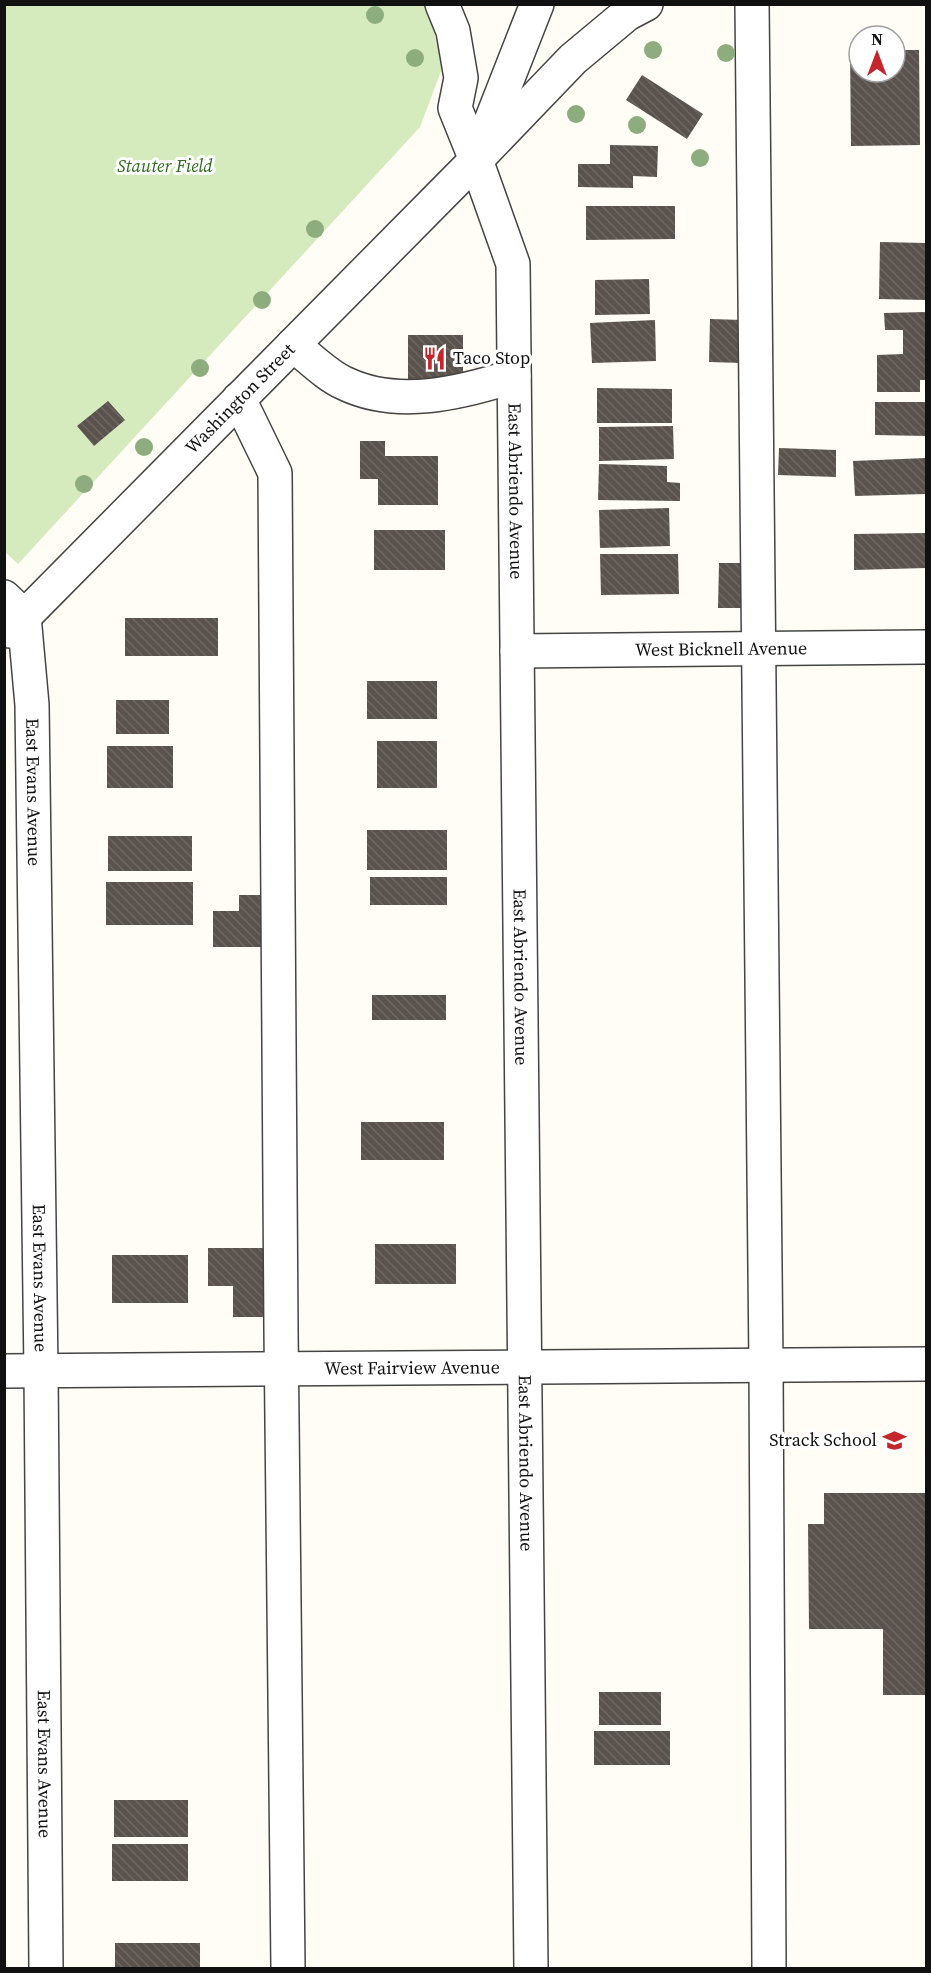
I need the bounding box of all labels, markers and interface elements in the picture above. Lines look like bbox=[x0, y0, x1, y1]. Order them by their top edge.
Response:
north arrow bbox=[847, 24, 907, 84]
text: N bbox=[871, 28, 883, 50]
park label: Stauter Field bbox=[117, 153, 213, 178]
street label: Washington Street bbox=[179, 337, 300, 459]
restaurant icon: Taco Stop bbox=[422, 345, 448, 371]
place label: Taco Stop bbox=[453, 345, 530, 370]
street label: East Abriendo Avenue bbox=[502, 403, 529, 580]
street label: West Bicknell Avenue bbox=[635, 635, 807, 662]
street label: East Evans Avenue bbox=[20, 718, 47, 866]
street label: East Abriendo Avenue bbox=[508, 889, 534, 1066]
street label: East Evans Avenue bbox=[27, 1204, 54, 1352]
street label: West Fairview Avenue bbox=[324, 1354, 500, 1381]
street label: East Abriendo Avenue bbox=[513, 1375, 540, 1552]
place label: Strack School bbox=[769, 1427, 877, 1452]
school or university icon: Strack School bbox=[882, 1427, 908, 1453]
street label: East Evans Avenue bbox=[32, 1690, 58, 1838]

